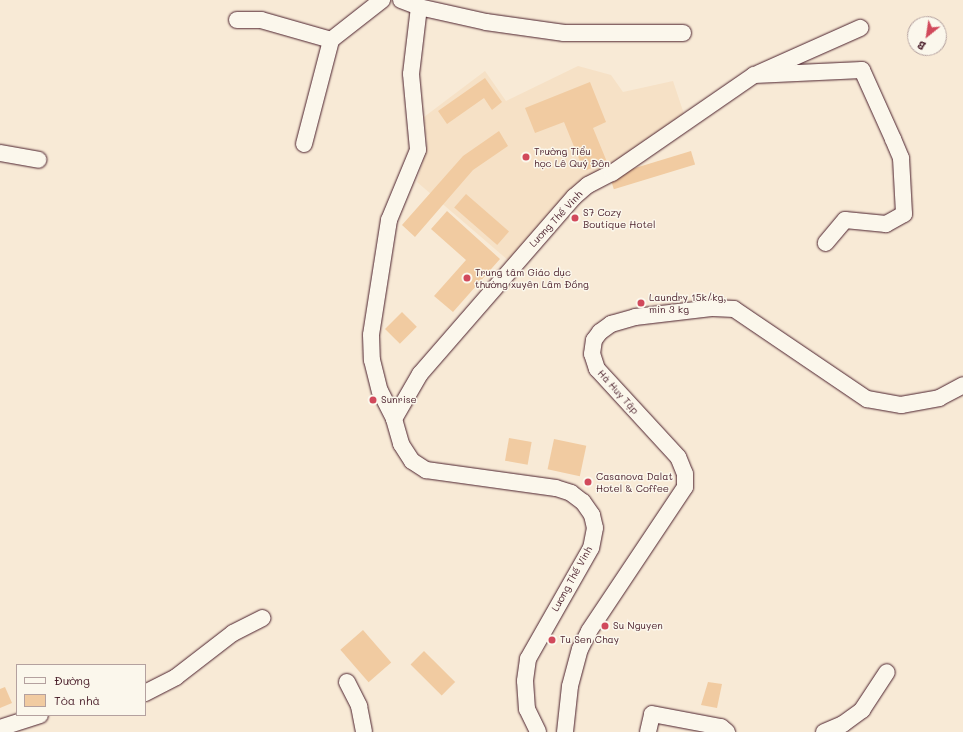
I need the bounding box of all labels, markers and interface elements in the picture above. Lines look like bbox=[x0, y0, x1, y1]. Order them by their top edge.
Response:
north arrow bbox=[907, 16, 947, 56]
text: B bbox=[914, 38, 928, 54]
place label: Trường Tiểu học Lê Quý Đôn bbox=[534, 145, 610, 168]
marker: Trường Tiểu học Lê Quý Đôn bbox=[521, 152, 531, 162]
street label: Lương Thế Vinh bbox=[527, 188, 585, 250]
place label: S7 Cozy Boutique Hotel bbox=[583, 206, 655, 230]
marker: S7 Cozy Boutique Hotel bbox=[570, 213, 580, 223]
place label: Trung tâm Giáo dục thường xuyên Lâm Đồng bbox=[475, 266, 589, 290]
marker: Trung tâm Giáo dục thường xuyên Lâm Đồng bbox=[462, 273, 472, 283]
place label: Laundry 15k/kg, min 3 kg bbox=[649, 291, 726, 314]
marker: Laundry 15k/kg, min 3 kg bbox=[636, 298, 646, 308]
street label: Hà Huy Tập bbox=[595, 367, 641, 417]
place label: Sunrise bbox=[381, 394, 417, 406]
marker: Sunrise bbox=[368, 395, 378, 405]
place label: Casanova Dalat Hotel & Coffee bbox=[596, 470, 673, 494]
marker: Casanova Dalat Hotel & Coffee bbox=[583, 477, 593, 487]
street label: Lương Thế Vinh bbox=[549, 544, 595, 614]
place label: Su Nguyen bbox=[613, 620, 663, 632]
marker: Su Nguyen bbox=[600, 621, 610, 631]
place label: Tu Sen Chay bbox=[560, 634, 619, 646]
marker: Tu Sen Chay bbox=[547, 635, 557, 645]
legend bbox=[16, 664, 146, 716]
text: Đường bbox=[54, 672, 90, 688]
text: Tòa nhà bbox=[54, 692, 100, 708]

